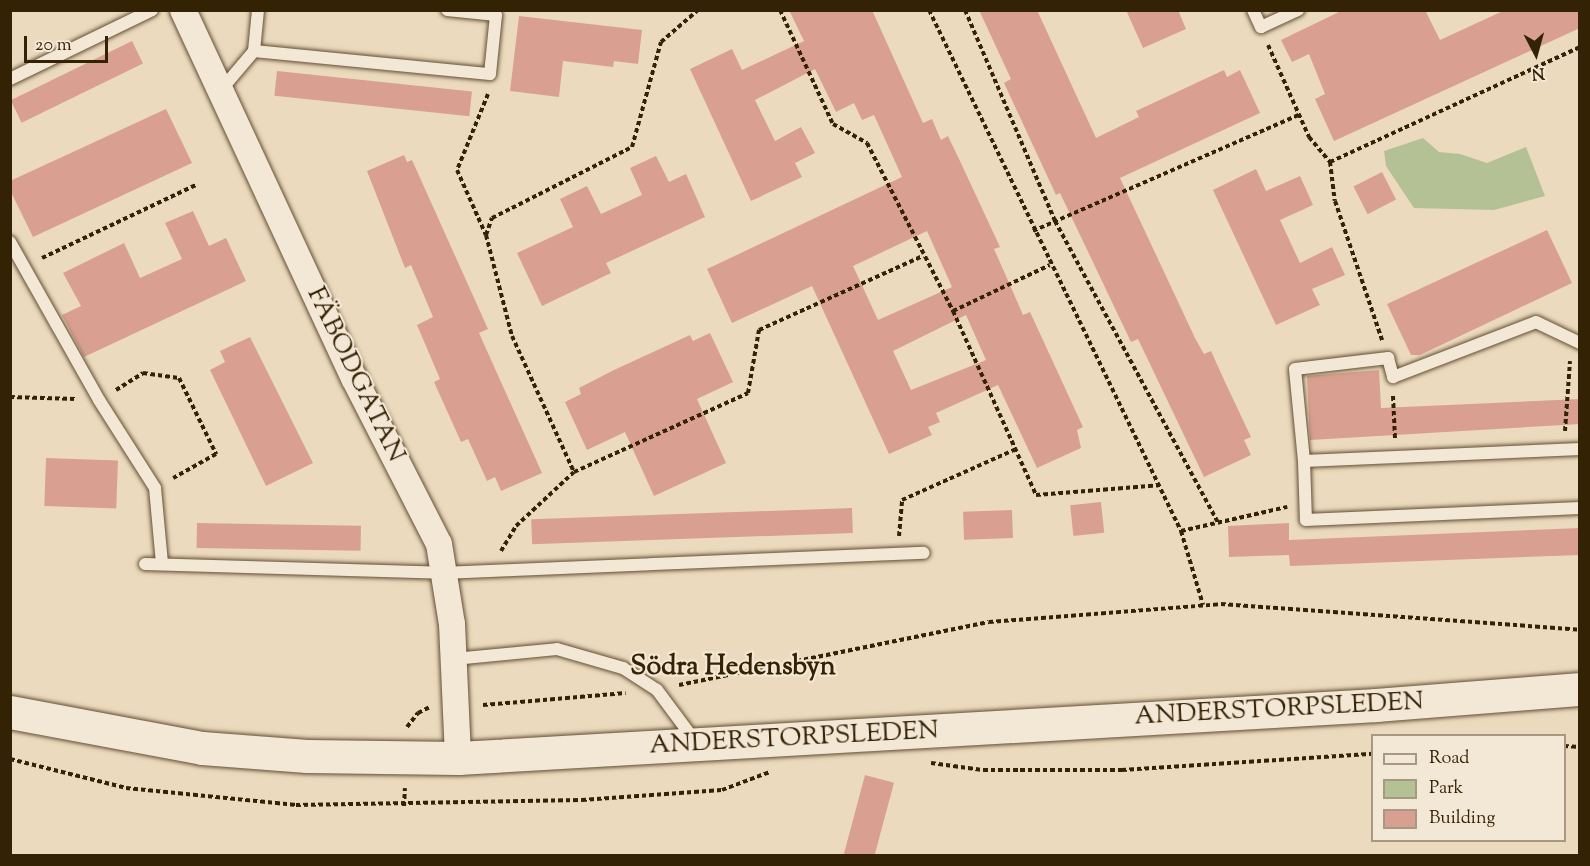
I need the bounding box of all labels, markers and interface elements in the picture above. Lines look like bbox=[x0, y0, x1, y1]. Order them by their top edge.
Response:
scale bar bbox=[27, 24, 111, 62]
north arrow bbox=[1506, 24, 1566, 84]
text: 20 m bbox=[35, 33, 72, 59]
text: N bbox=[1530, 60, 1545, 85]
street label: FÄBODGATAN bbox=[299, 282, 411, 468]
district label: Södra Hedensbyn bbox=[630, 652, 836, 684]
street label: ANDERSTORPSLEDEN bbox=[1134, 687, 1424, 733]
street label: ANDERSTORPSLEDEN bbox=[649, 716, 939, 762]
legend bbox=[1371, 734, 1566, 842]
text: Road bbox=[1429, 746, 1469, 772]
text: Park bbox=[1429, 776, 1463, 802]
text: Building bbox=[1429, 806, 1495, 832]

